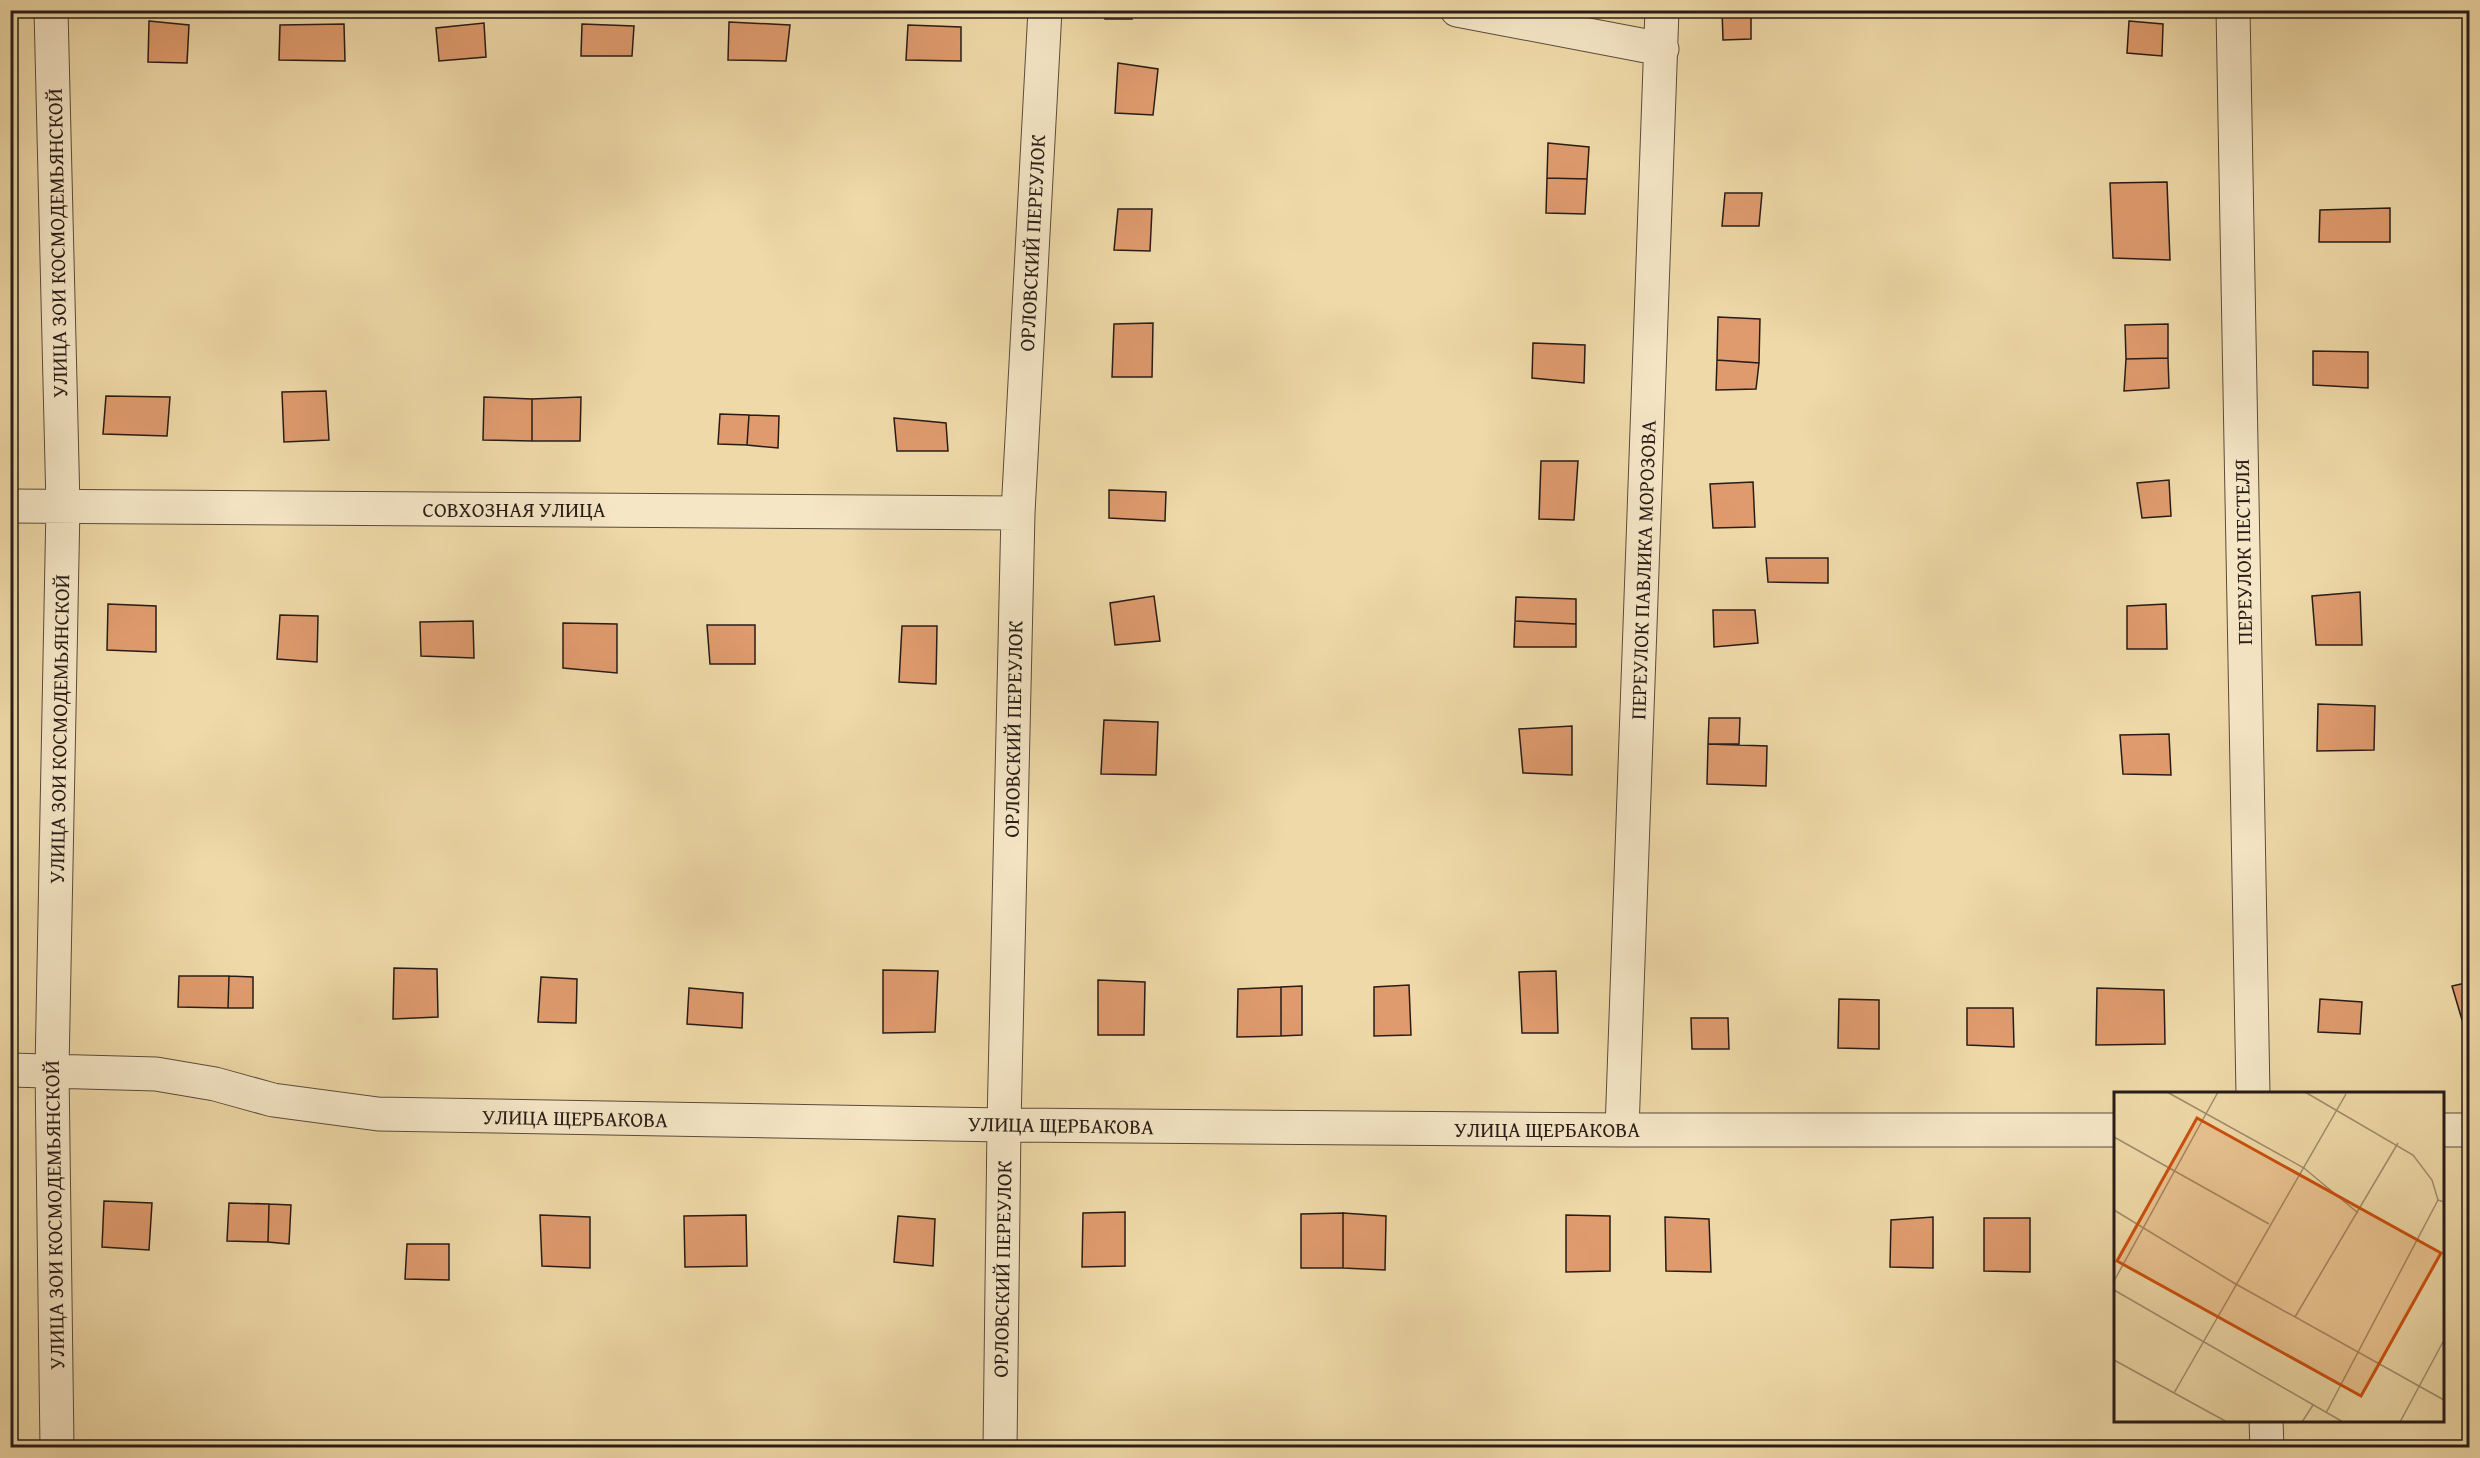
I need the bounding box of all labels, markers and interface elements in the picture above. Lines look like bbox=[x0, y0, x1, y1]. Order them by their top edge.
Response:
street label: УЛИЦА ЗОИ КОСМОДЕМЬЯНСКОЙ bbox=[39, 88, 75, 398]
street label: ОРЛОВСКИЙ ПЕРЕУЛОК bbox=[1011, 134, 1053, 352]
street label: ПЕРЕУЛОК ПАВЛИКА МОРОЗОВА bbox=[1622, 419, 1664, 720]
street label: ПЕРЕУЛОК ПЕСТЕЛЯ bbox=[2226, 459, 2260, 645]
street label: СОВХОЗНАЯ УЛИЦА bbox=[423, 494, 606, 525]
street label: УЛИЦА ЗОИ КОСМОДЕМЬЯНСКОЙ bbox=[41, 574, 77, 884]
street label: ОРЛОВСКИЙ ПЕРЕУЛОК bbox=[996, 620, 1030, 838]
street label: УЛИЦА ЗОИ КОСМОДЕМЬЯНСКОЙ bbox=[36, 1060, 72, 1370]
inset map bbox=[2114, 1092, 2444, 1422]
street label: УЛИЦА ЩЕРБАКОВА bbox=[482, 1101, 668, 1135]
street label: УЛИЦА ЩЕРБАКОВА bbox=[968, 1108, 1154, 1142]
street label: УЛИЦА ЩЕРБАКОВА bbox=[1454, 1114, 1640, 1145]
street label: ОРЛОВСКИЙ ПЕРЕУЛОК bbox=[985, 1160, 1019, 1378]

